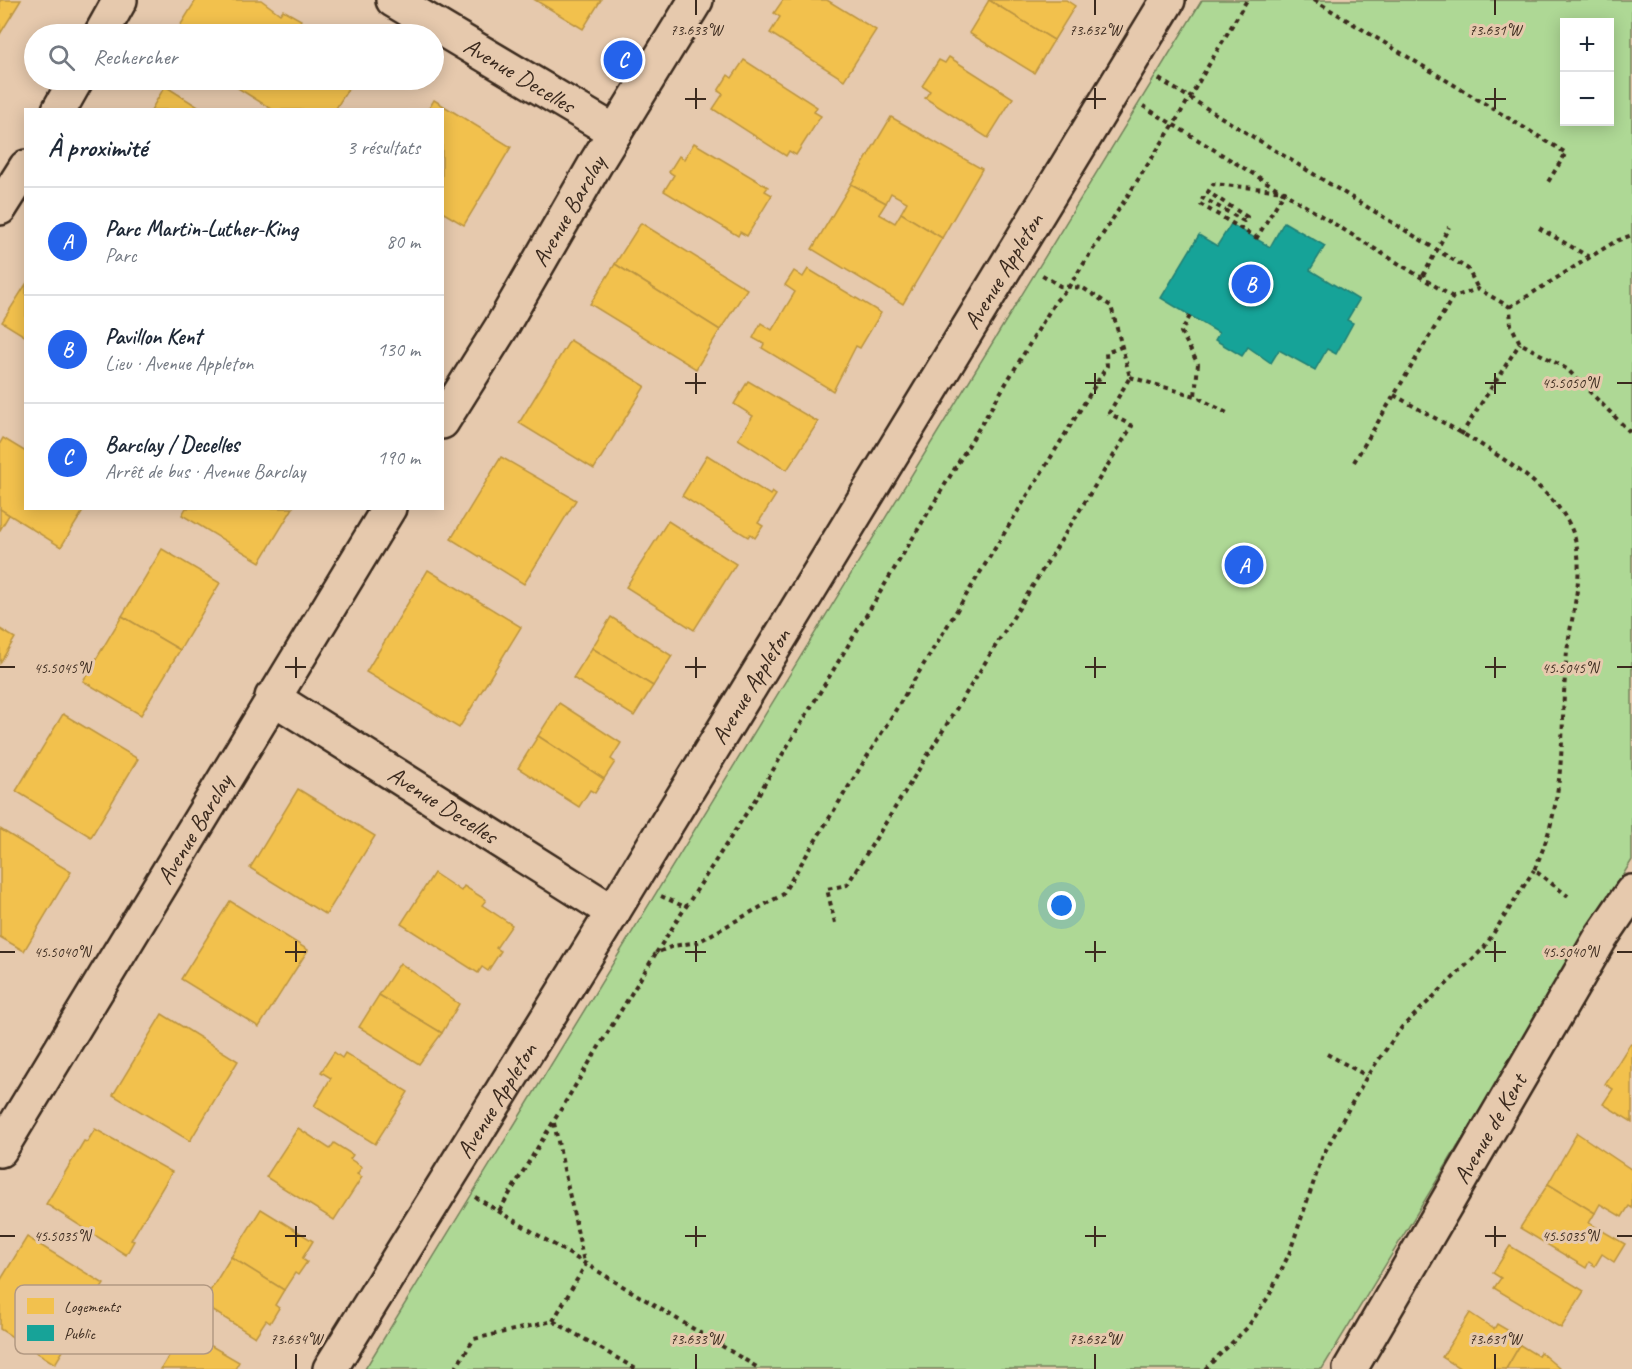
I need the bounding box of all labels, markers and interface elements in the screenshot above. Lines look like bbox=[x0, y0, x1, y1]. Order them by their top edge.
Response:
map controls bbox=[1560, 18, 1614, 126]
button: + bbox=[1560, 18, 1614, 72]
text: 73.633°W bbox=[670, 21, 725, 40]
text: 73.632°W bbox=[1069, 21, 1124, 40]
text: 73.631°W bbox=[1469, 21, 1524, 40]
search box bbox=[24, 24, 444, 90]
street label: Avenue Decelles bbox=[458, 31, 582, 121]
pin: C bbox=[604, 38, 642, 82]
icon: search bbox=[45, 41, 78, 74]
text: Rechercher bbox=[93, 43, 177, 71]
button: − bbox=[1560, 72, 1614, 126]
text: À proximité bbox=[48, 131, 147, 164]
text: 3 résultats bbox=[347, 135, 420, 160]
street label: Avenue Barclay bbox=[525, 148, 613, 272]
street label: Avenue Appleton bbox=[956, 206, 1050, 334]
text: Parc Martin-Luther-King bbox=[105, 215, 298, 243]
text: A bbox=[62, 229, 73, 254]
text: 80 m bbox=[386, 229, 420, 254]
text: Parc bbox=[105, 243, 136, 268]
pin: B bbox=[1232, 262, 1270, 306]
text: Pavillon Kent bbox=[105, 323, 202, 351]
text: B bbox=[62, 337, 73, 362]
text: 130 m bbox=[377, 337, 420, 362]
text: Lieu · Avenue Appleton bbox=[105, 351, 253, 376]
text: 45.5050°N bbox=[1542, 374, 1601, 393]
text: Barclay / Decelles bbox=[105, 431, 239, 459]
text: C bbox=[63, 445, 72, 470]
text: 190 m bbox=[377, 445, 420, 470]
text: Arrêt de bus · Avenue Barclay bbox=[105, 459, 305, 484]
pin: A bbox=[1224, 542, 1264, 588]
street label: Avenue Appleton bbox=[704, 622, 798, 750]
text: 45.5045°N bbox=[34, 659, 93, 678]
text: 45.5045°N bbox=[1542, 659, 1601, 678]
street label: Avenue Decelles bbox=[382, 759, 505, 851]
street label: Avenue Barclay bbox=[150, 767, 240, 890]
your location bbox=[1047, 891, 1076, 920]
text: 45.5040°N bbox=[34, 943, 93, 962]
text: 45.5040°N bbox=[1542, 943, 1601, 962]
street label: Avenue Appleton bbox=[449, 1036, 544, 1164]
street label: Avenue de Kent bbox=[1446, 1067, 1534, 1189]
text: 45.5035°N bbox=[34, 1227, 93, 1246]
text: 45.5035°N bbox=[1542, 1227, 1601, 1246]
legend bbox=[15, 1285, 213, 1354]
text: Logements bbox=[64, 1297, 122, 1317]
text: Public bbox=[64, 1324, 96, 1344]
text: 73.634°W bbox=[270, 1330, 325, 1349]
text: 73.633°W bbox=[670, 1330, 725, 1349]
text: 73.632°W bbox=[1069, 1330, 1124, 1349]
text: 73.631°W bbox=[1469, 1330, 1524, 1349]

